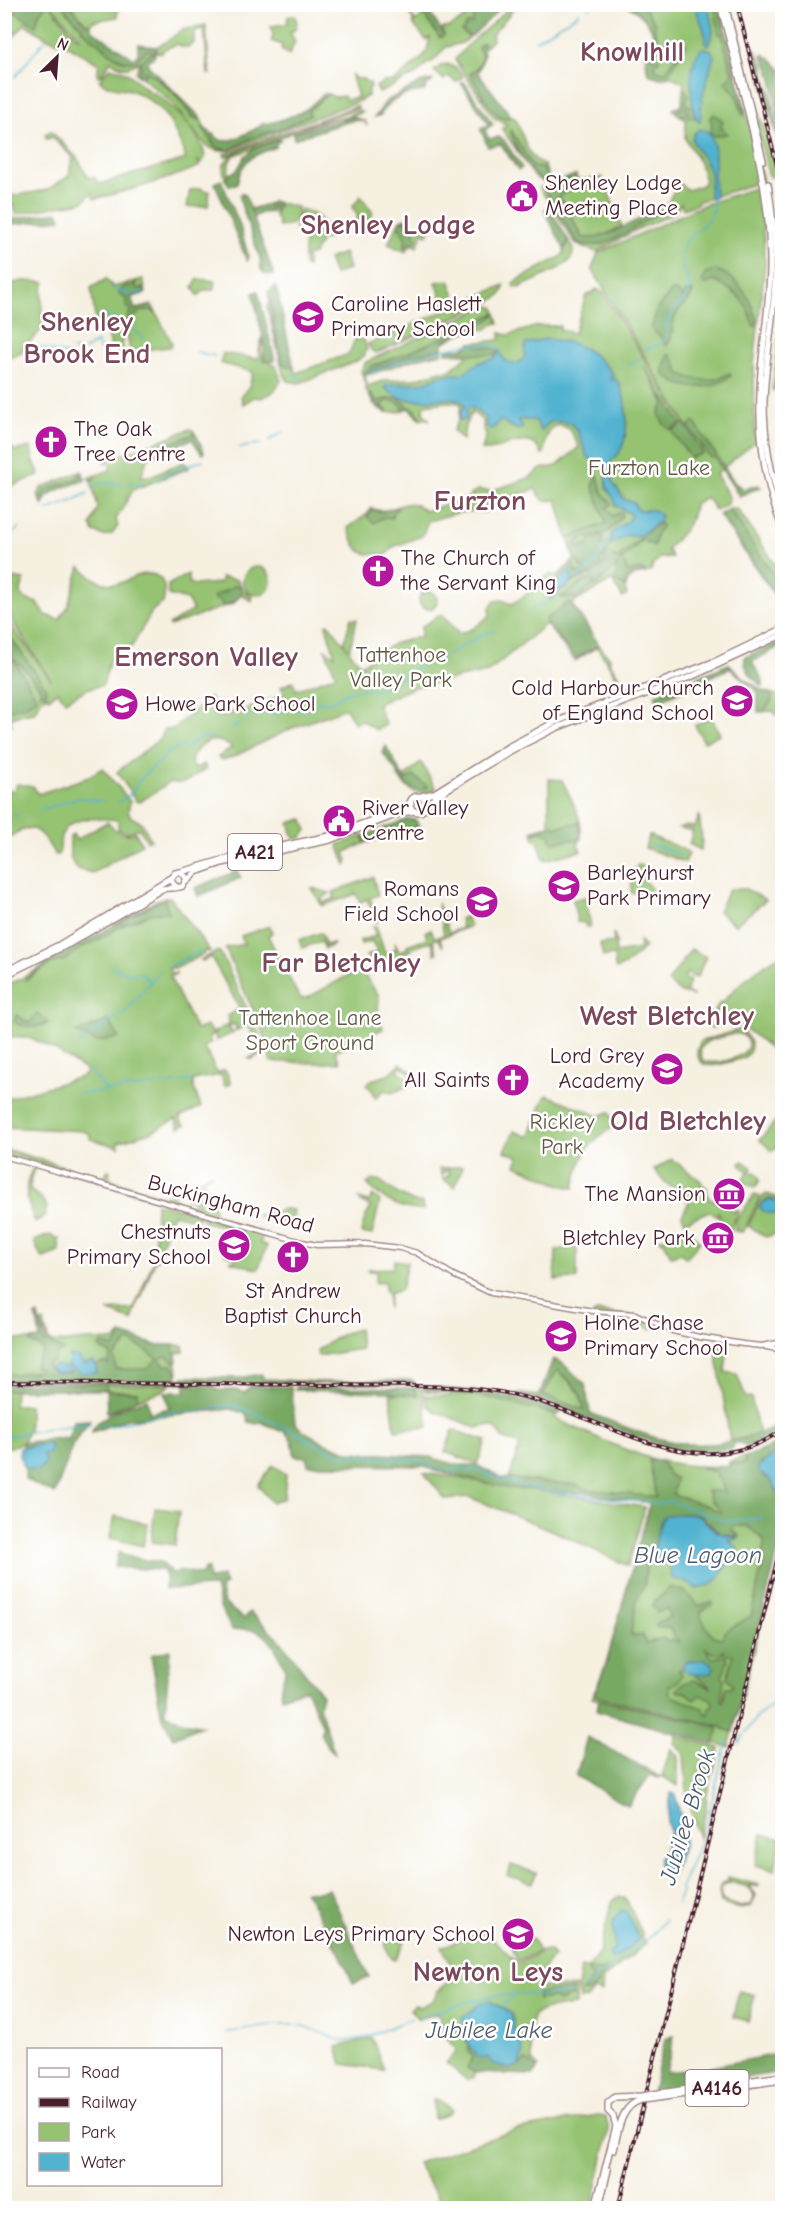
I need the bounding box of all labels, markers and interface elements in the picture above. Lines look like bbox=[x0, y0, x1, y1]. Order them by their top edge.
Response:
north arrow bbox=[27, 27, 87, 87]
text: N bbox=[54, 34, 71, 55]
district label: Knowlhill bbox=[580, 36, 684, 68]
place label: Shenley Lodge Meeting Place bbox=[545, 170, 682, 221]
public building icon: Shenley Lodge Meeting Place bbox=[504, 178, 540, 214]
district label: Shenley Lodge bbox=[301, 209, 476, 241]
place label: Caroline Haslett Primary School bbox=[331, 291, 482, 342]
school or university icon: Caroline Haslett Primary School bbox=[290, 299, 326, 335]
district label: Shenley Brook End bbox=[24, 306, 150, 370]
place label: The Oak Tree Centre bbox=[74, 416, 186, 467]
church icon: The Oak Tree Centre bbox=[33, 424, 69, 460]
park label: Furzton Lake bbox=[588, 455, 710, 481]
district label: Furzton bbox=[434, 485, 526, 517]
place label: The Church of the Servant King bbox=[400, 545, 556, 596]
church icon: The Church of the Servant King bbox=[360, 553, 396, 589]
district label: Emerson Valley bbox=[114, 641, 298, 673]
park label: Tattenhoe Valley Park bbox=[350, 642, 452, 693]
place label: Cold Harbour Church of England School bbox=[511, 675, 714, 726]
school or university icon: Cold Harbour Church of England School bbox=[719, 683, 755, 719]
school or university icon: Howe Park School bbox=[104, 686, 140, 722]
place label: Howe Park School bbox=[145, 691, 316, 717]
place label: River Valley Centre bbox=[362, 795, 469, 846]
public building icon: River Valley Centre bbox=[321, 803, 357, 839]
road number: A421 bbox=[228, 834, 282, 870]
place label: Barleyhurst Park Primary bbox=[587, 860, 711, 911]
school or university icon: Barleyhurst Park Primary bbox=[546, 868, 582, 904]
place label: Romans Field School bbox=[344, 876, 459, 927]
school or university icon: Romans Field School bbox=[464, 884, 500, 920]
district label: Far Bletchley bbox=[262, 947, 421, 979]
district label: West Bletchley bbox=[580, 1000, 754, 1032]
park label: Tattenhoe Lane Sport Ground bbox=[239, 1005, 381, 1056]
place label: Lord Grey Academy bbox=[550, 1043, 644, 1094]
school or university icon: Lord Grey Academy bbox=[649, 1051, 685, 1087]
church icon: All Saints bbox=[495, 1062, 531, 1098]
place label: All Saints bbox=[404, 1067, 490, 1093]
district label: Old Bletchley bbox=[610, 1105, 766, 1137]
park label: Rickley Park bbox=[529, 1109, 595, 1160]
street label: Buckingham Road bbox=[145, 1169, 317, 1239]
museum icon: The Mansion bbox=[711, 1176, 747, 1212]
place label: The Mansion bbox=[584, 1181, 706, 1207]
place label: Chestnuts Primary School bbox=[67, 1219, 211, 1270]
museum icon: Bletchley Park bbox=[700, 1220, 736, 1256]
place label: Bletchley Park bbox=[562, 1225, 695, 1251]
school or university icon: Chestnuts Primary School bbox=[216, 1227, 252, 1263]
church icon: St Andrew Baptist Church bbox=[275, 1239, 311, 1275]
place label: St Andrew Baptist Church bbox=[224, 1278, 362, 1329]
place label: Holne Chase Primary School bbox=[584, 1310, 728, 1361]
school or university icon: Holne Chase Primary School bbox=[543, 1318, 579, 1354]
water label: Blue Lagoon bbox=[634, 1541, 762, 1569]
water label: Jubilee Brook bbox=[653, 1746, 721, 1889]
school or university icon: Newton Leys Primary School bbox=[500, 1916, 536, 1952]
place label: Newton Leys Primary School bbox=[227, 1921, 495, 1947]
district label: Newton Leys bbox=[413, 1956, 563, 1988]
water label: Jubilee Lake bbox=[424, 2016, 553, 2044]
legend bbox=[27, 2048, 222, 2186]
text: Road bbox=[81, 2062, 120, 2083]
road number: A4146 bbox=[686, 2070, 748, 2106]
text: Railway bbox=[81, 2092, 138, 2113]
text: Park bbox=[81, 2122, 116, 2143]
text: Water bbox=[81, 2152, 126, 2173]

